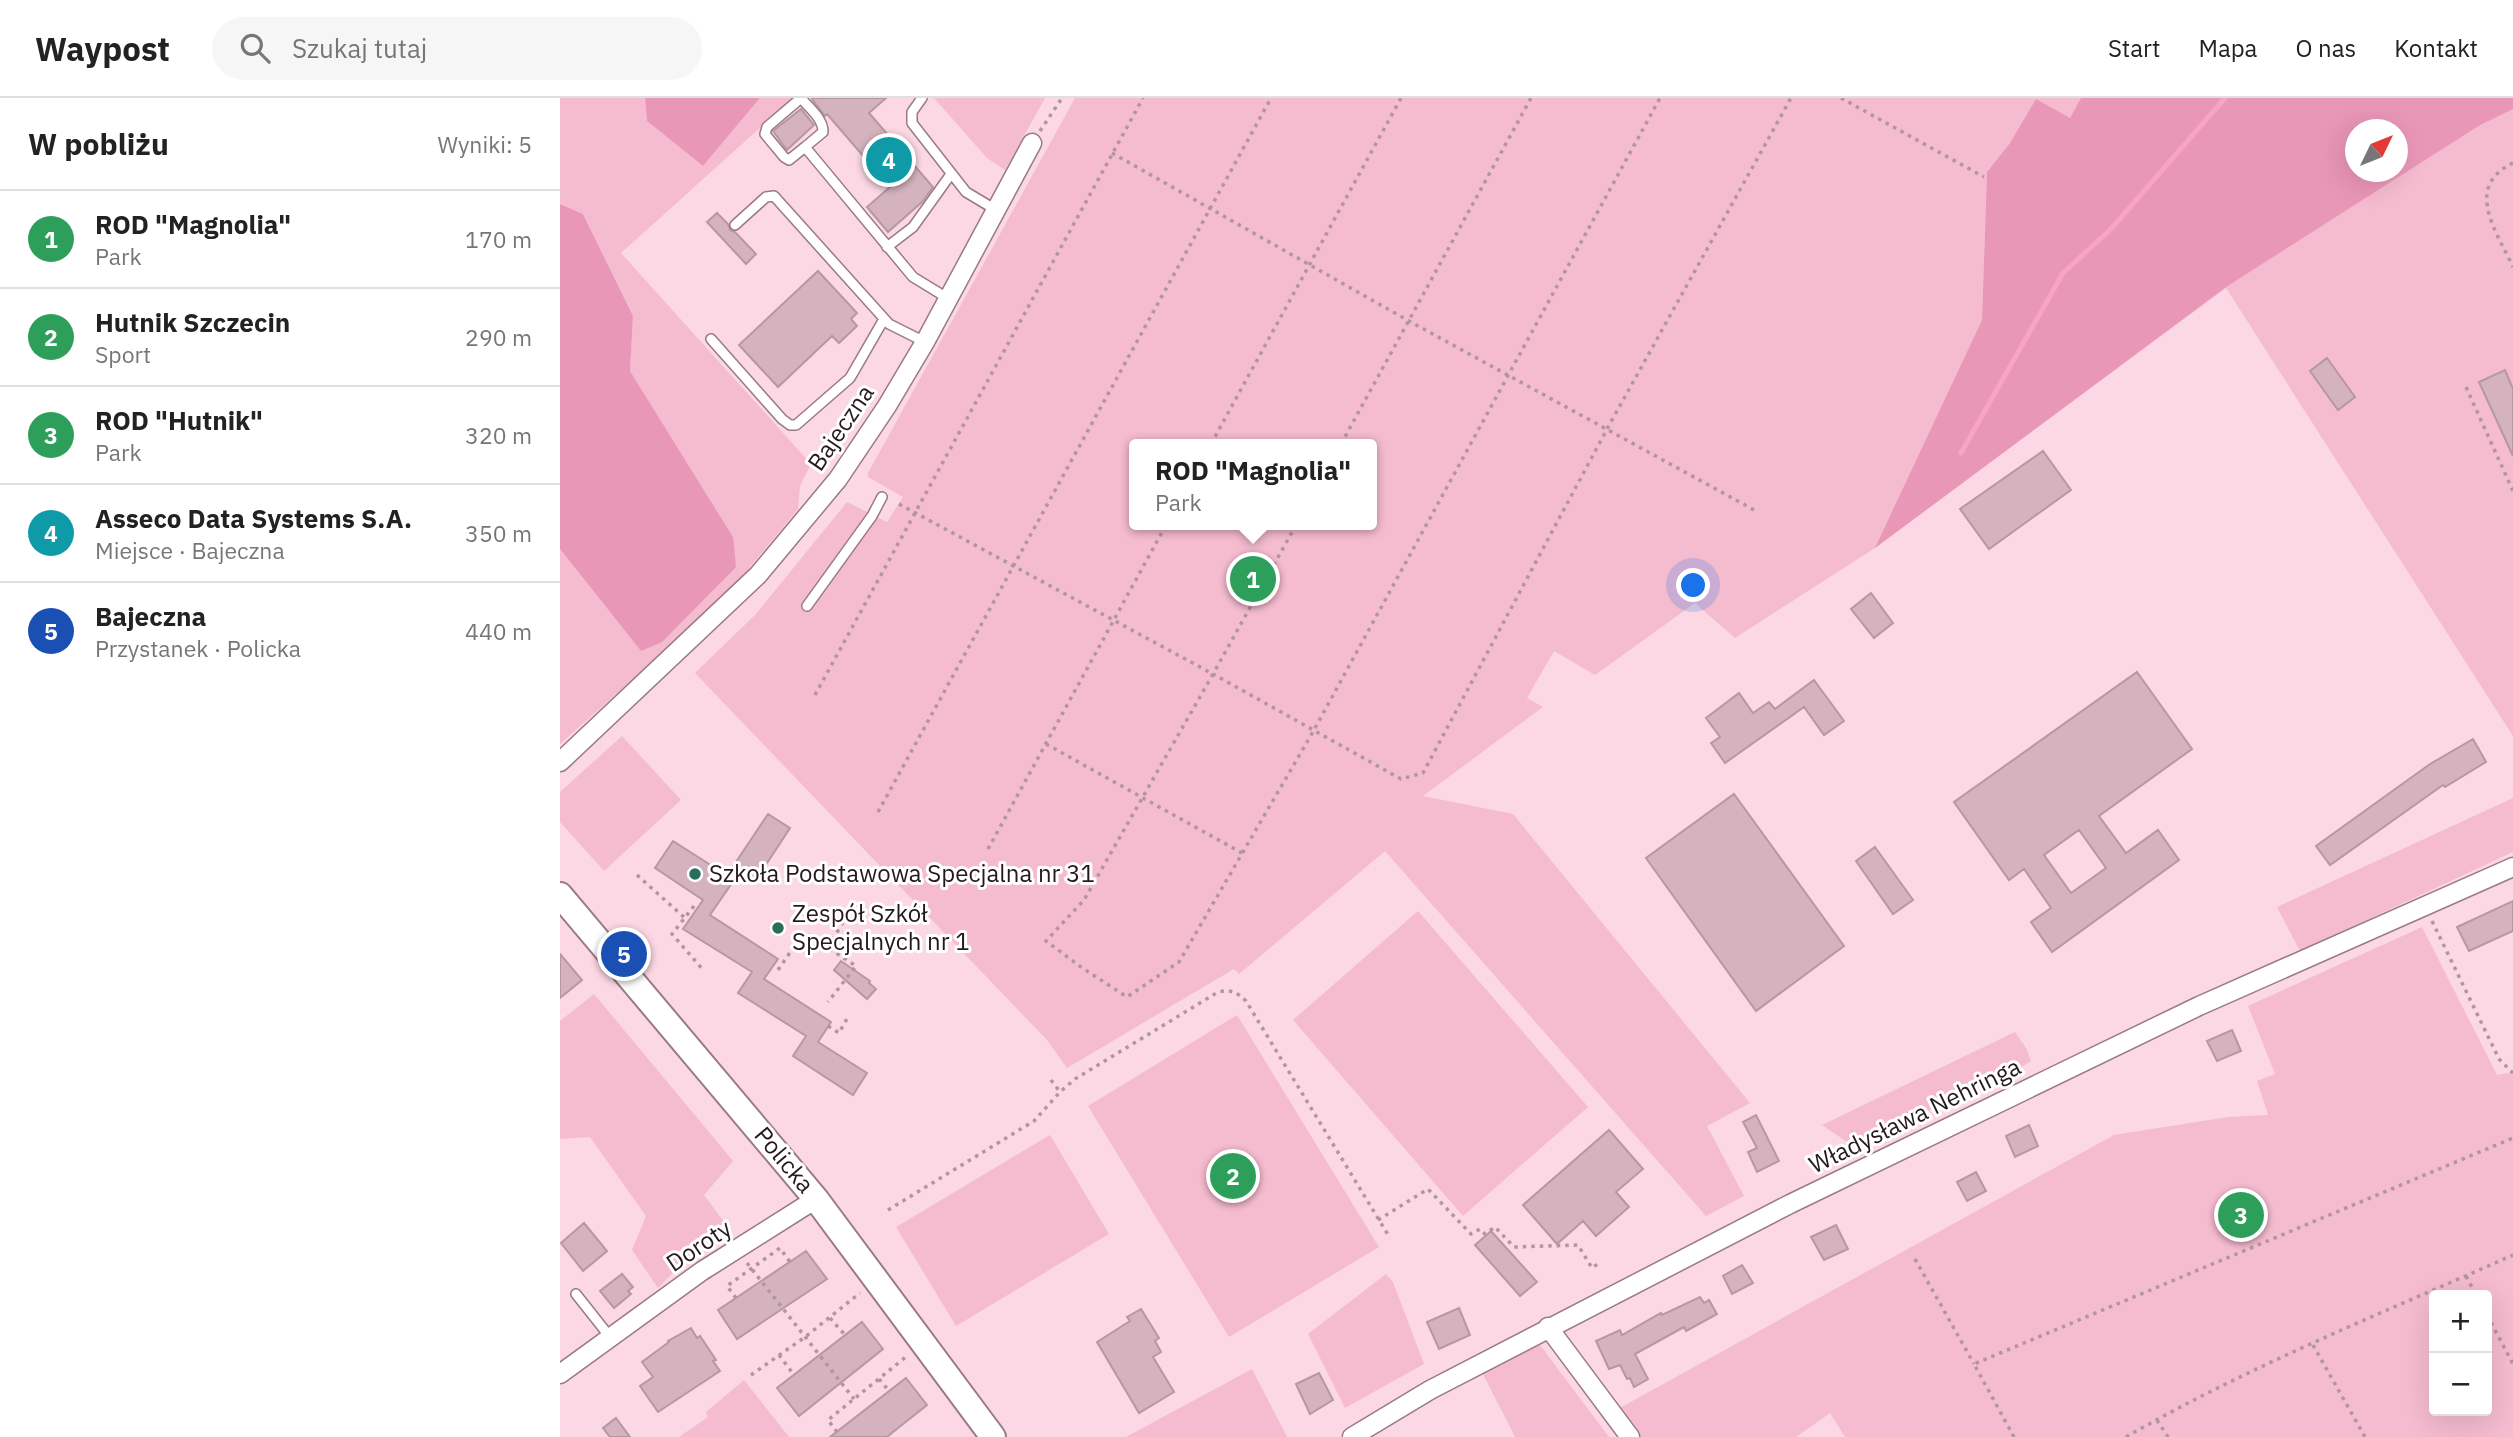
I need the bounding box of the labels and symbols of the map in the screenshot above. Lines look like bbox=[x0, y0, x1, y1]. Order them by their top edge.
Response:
north arrow bbox=[2345, 119, 2408, 182]
pin: 4 bbox=[866, 134, 912, 186]
street label: Bajeczna bbox=[800, 378, 881, 477]
pin: 1 bbox=[1230, 553, 1276, 605]
your location bbox=[1676, 568, 1710, 602]
place label: Szkoła Podstawowa Specjalna nr 31 bbox=[709, 857, 1095, 889]
marker: Szkoła Podstawowa Specjalna nr 31 bbox=[687, 866, 703, 882]
place label: Zespół Szkół Specjalnych nr 1 bbox=[792, 897, 970, 957]
marker: Zespół Szkół Specjalnych nr 1 bbox=[770, 920, 786, 936]
pin: 5 bbox=[601, 928, 647, 980]
street label: Władysława Nehringa bbox=[1803, 1050, 2026, 1180]
street label: Policka bbox=[748, 1119, 822, 1199]
pin: 2 bbox=[1210, 1150, 1256, 1202]
pin: 3 bbox=[2218, 1189, 2264, 1241]
street label: Doroty bbox=[660, 1212, 737, 1279]

